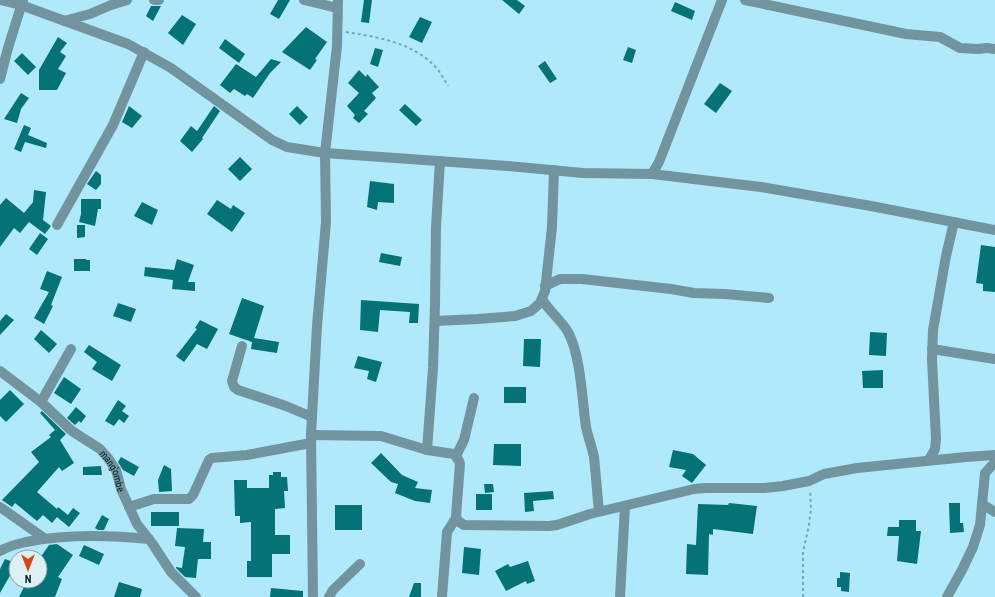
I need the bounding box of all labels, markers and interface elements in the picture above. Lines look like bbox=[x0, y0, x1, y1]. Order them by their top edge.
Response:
street label: mang'ombe bbox=[98, 448, 127, 494]
north arrow bbox=[8, 549, 48, 589]
text: N bbox=[24, 572, 31, 585]

